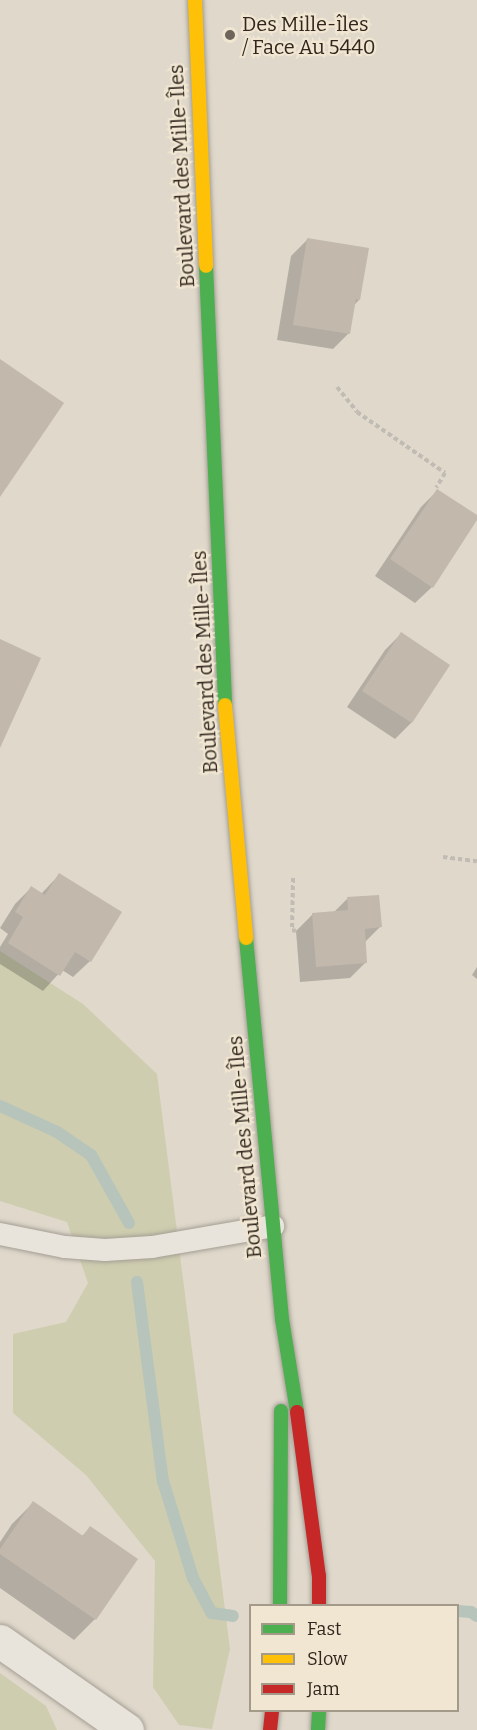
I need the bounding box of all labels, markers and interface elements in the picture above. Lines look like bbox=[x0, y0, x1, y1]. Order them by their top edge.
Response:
place label: Des Mille-îles / Face Au 5440 bbox=[242, 12, 376, 59]
marker: Des Mille-îles / Face Au 5440 bbox=[223, 28, 237, 42]
street label: Boulevard des Mille-Îles bbox=[164, 64, 200, 288]
street label: Boulevard des Mille-Îles bbox=[187, 550, 223, 774]
street label: Boulevard des Mille-Îles bbox=[223, 1035, 267, 1259]
legend bbox=[249, 1604, 459, 1712]
text: Fast bbox=[307, 1618, 342, 1640]
text: Slow bbox=[307, 1648, 347, 1670]
text: Jam bbox=[307, 1678, 340, 1700]

